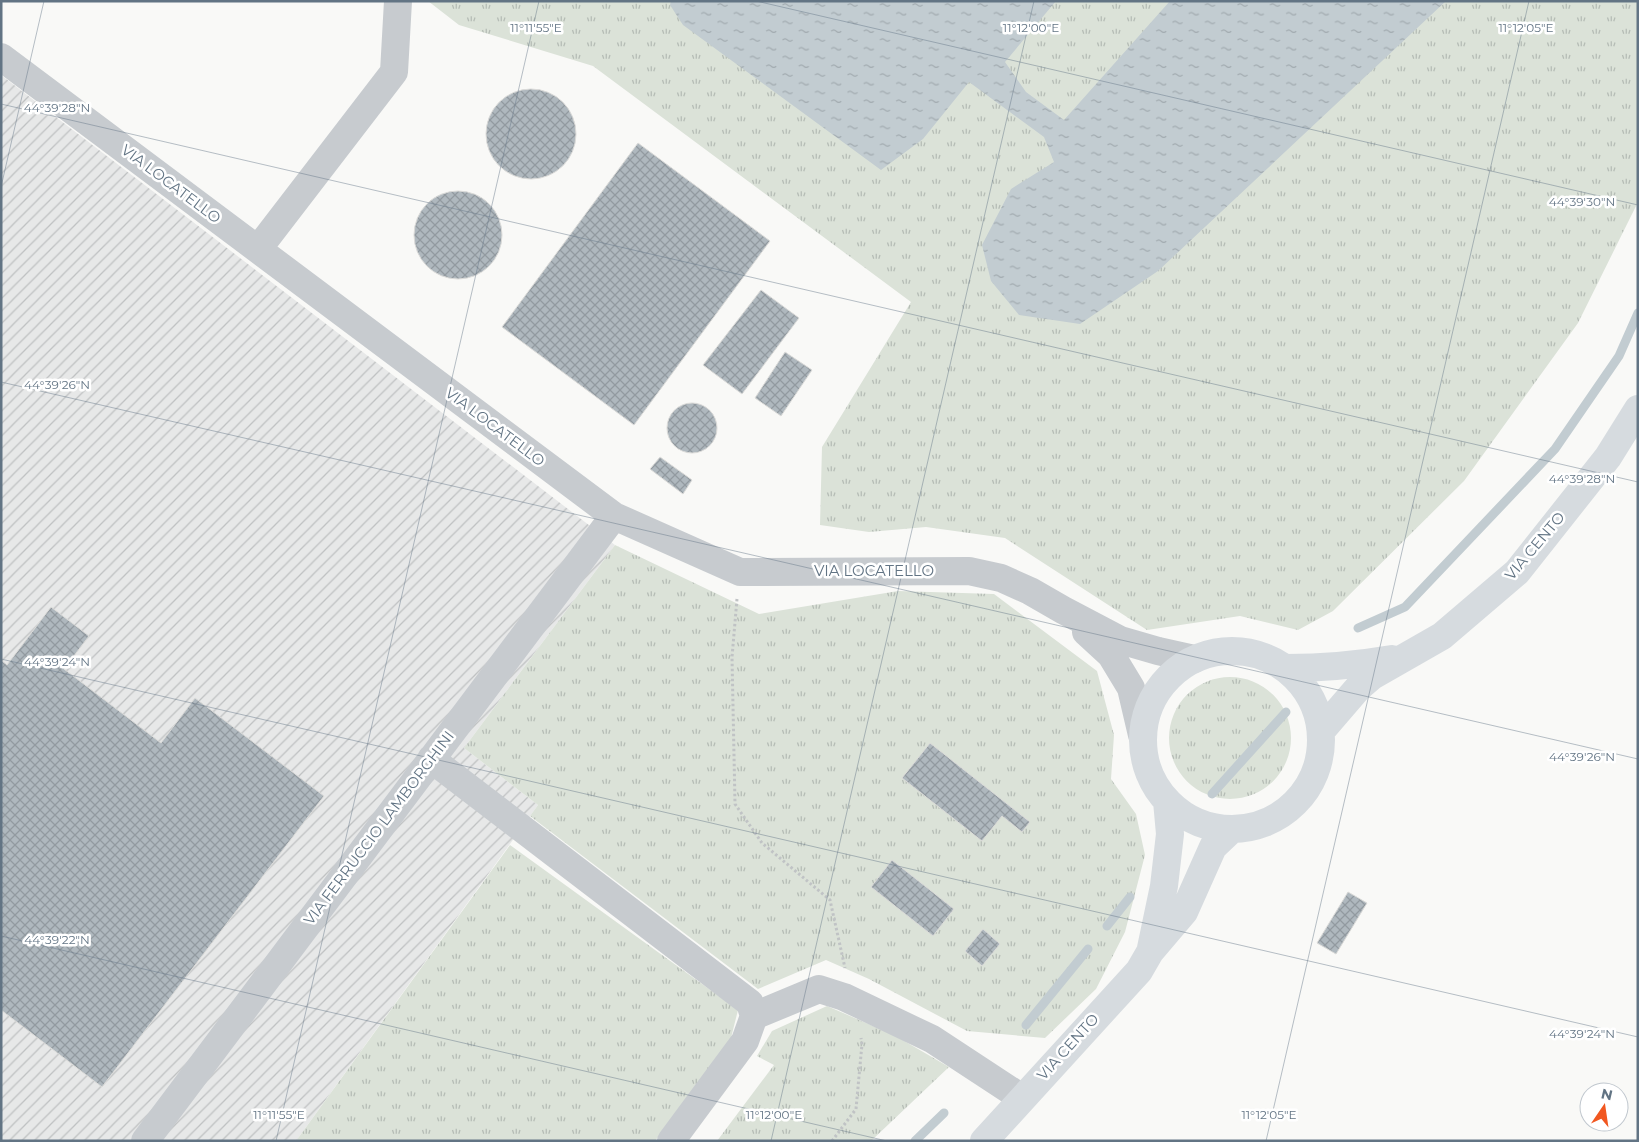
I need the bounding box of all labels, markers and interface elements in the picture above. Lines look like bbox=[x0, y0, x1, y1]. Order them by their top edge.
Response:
text: 11°11'55"E bbox=[510, 20, 562, 35]
text: 11°12'00"E bbox=[1003, 20, 1059, 35]
text: 11°12'05"E bbox=[1498, 20, 1554, 35]
text: 44°39'28"N bbox=[24, 100, 90, 115]
street label: VIA LOCATELLO bbox=[118, 140, 225, 227]
text: 44°39'30"N bbox=[1549, 194, 1615, 209]
text: 44°39'26"N bbox=[24, 377, 90, 392]
street label: VIA LOCATELLO bbox=[442, 383, 549, 470]
text: 44°39'28"N bbox=[1549, 471, 1615, 486]
street label: VIA CENTO bbox=[1501, 508, 1569, 584]
street label: VIA LOCATELLO bbox=[814, 561, 934, 580]
text: 44°39'24"N bbox=[24, 654, 90, 669]
street label: VIA FERRUCCIO LAMBORGHINI bbox=[299, 727, 458, 928]
text: 44°39'26"N bbox=[1549, 749, 1615, 764]
text: 44°39'22"N bbox=[24, 932, 90, 947]
street label: VIA CENTO bbox=[1033, 1009, 1103, 1084]
text: 44°39'24"N bbox=[1549, 1026, 1615, 1041]
north arrow bbox=[1579, 1082, 1629, 1132]
text: N bbox=[1599, 1084, 1614, 1104]
text: 11°11'55"E bbox=[253, 1107, 305, 1122]
text: 11°12'00"E bbox=[746, 1107, 802, 1122]
text: 11°12'05"E bbox=[1241, 1107, 1297, 1122]

